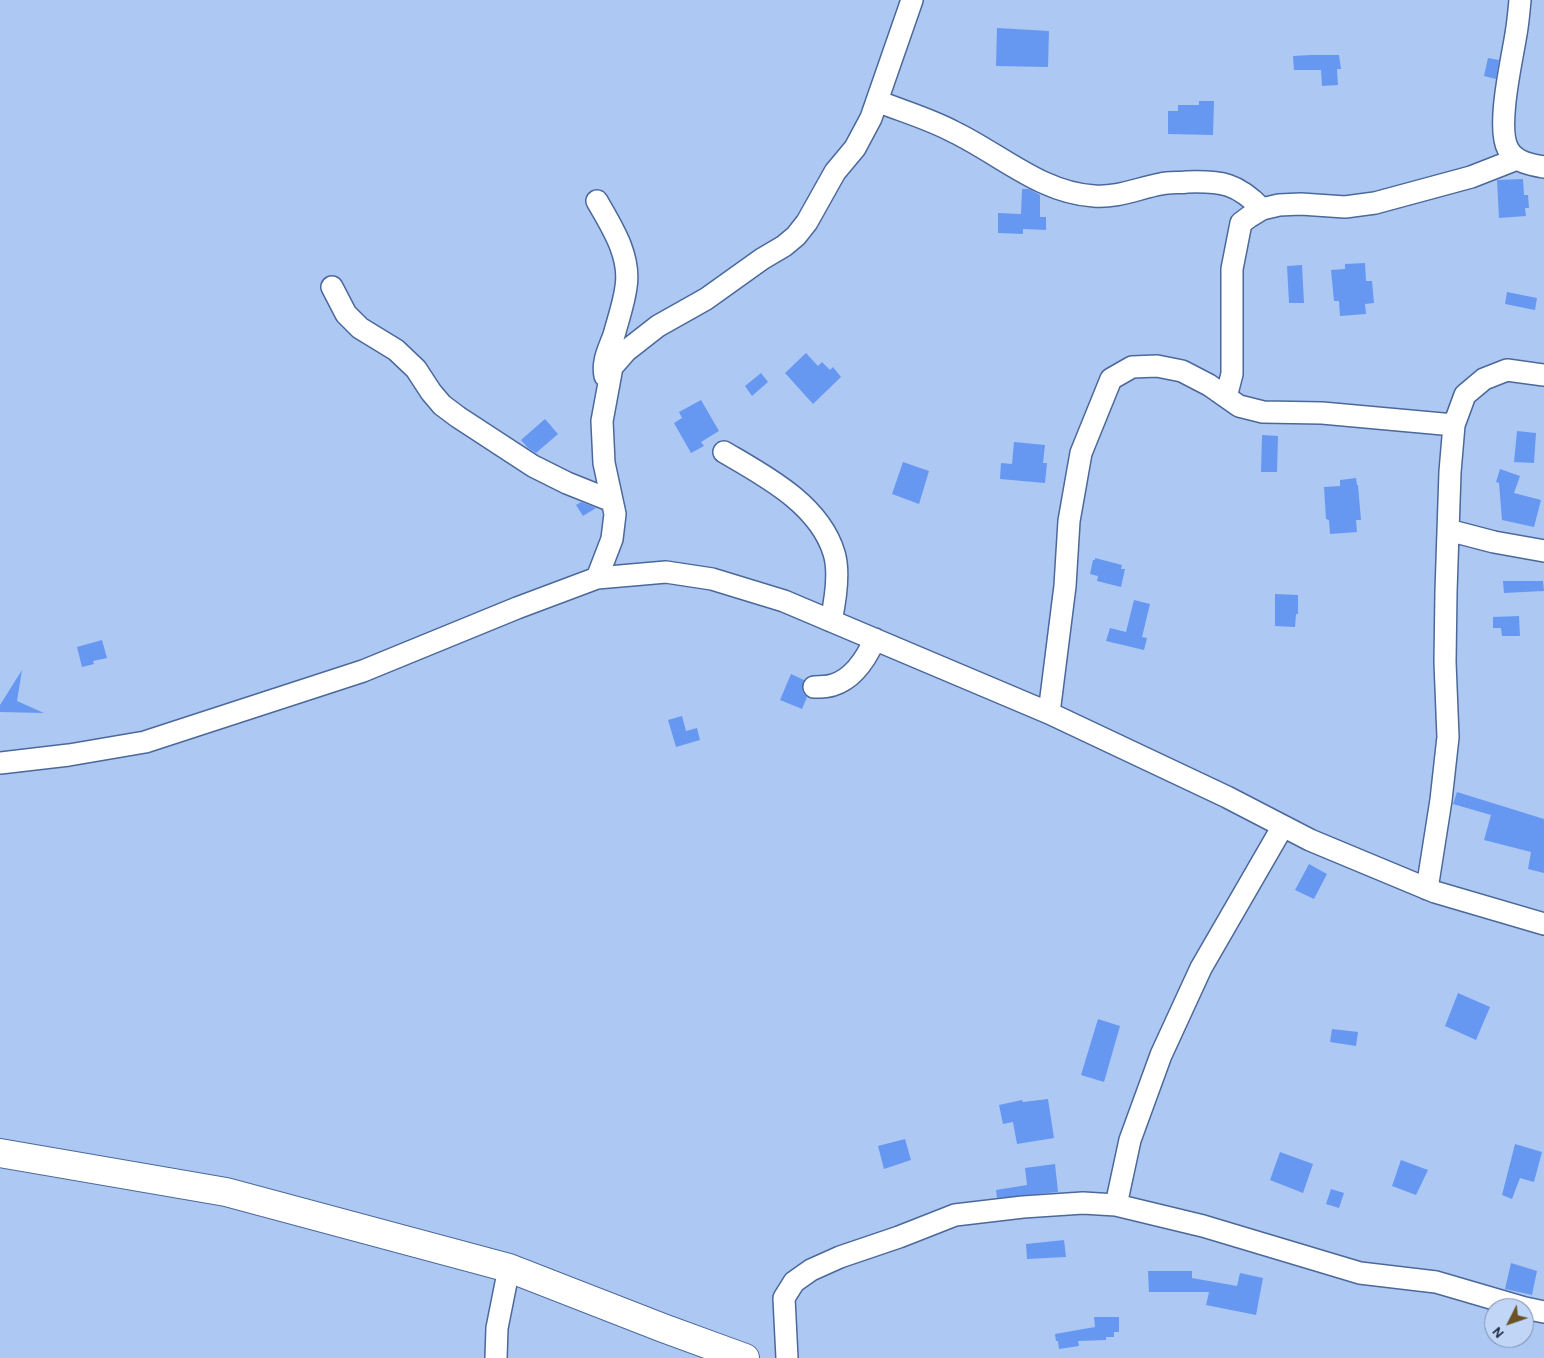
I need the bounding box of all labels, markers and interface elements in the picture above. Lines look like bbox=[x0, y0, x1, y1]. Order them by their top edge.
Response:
north arrow bbox=[1484, 1298, 1534, 1348]
text: N bbox=[1488, 1323, 1508, 1342]

